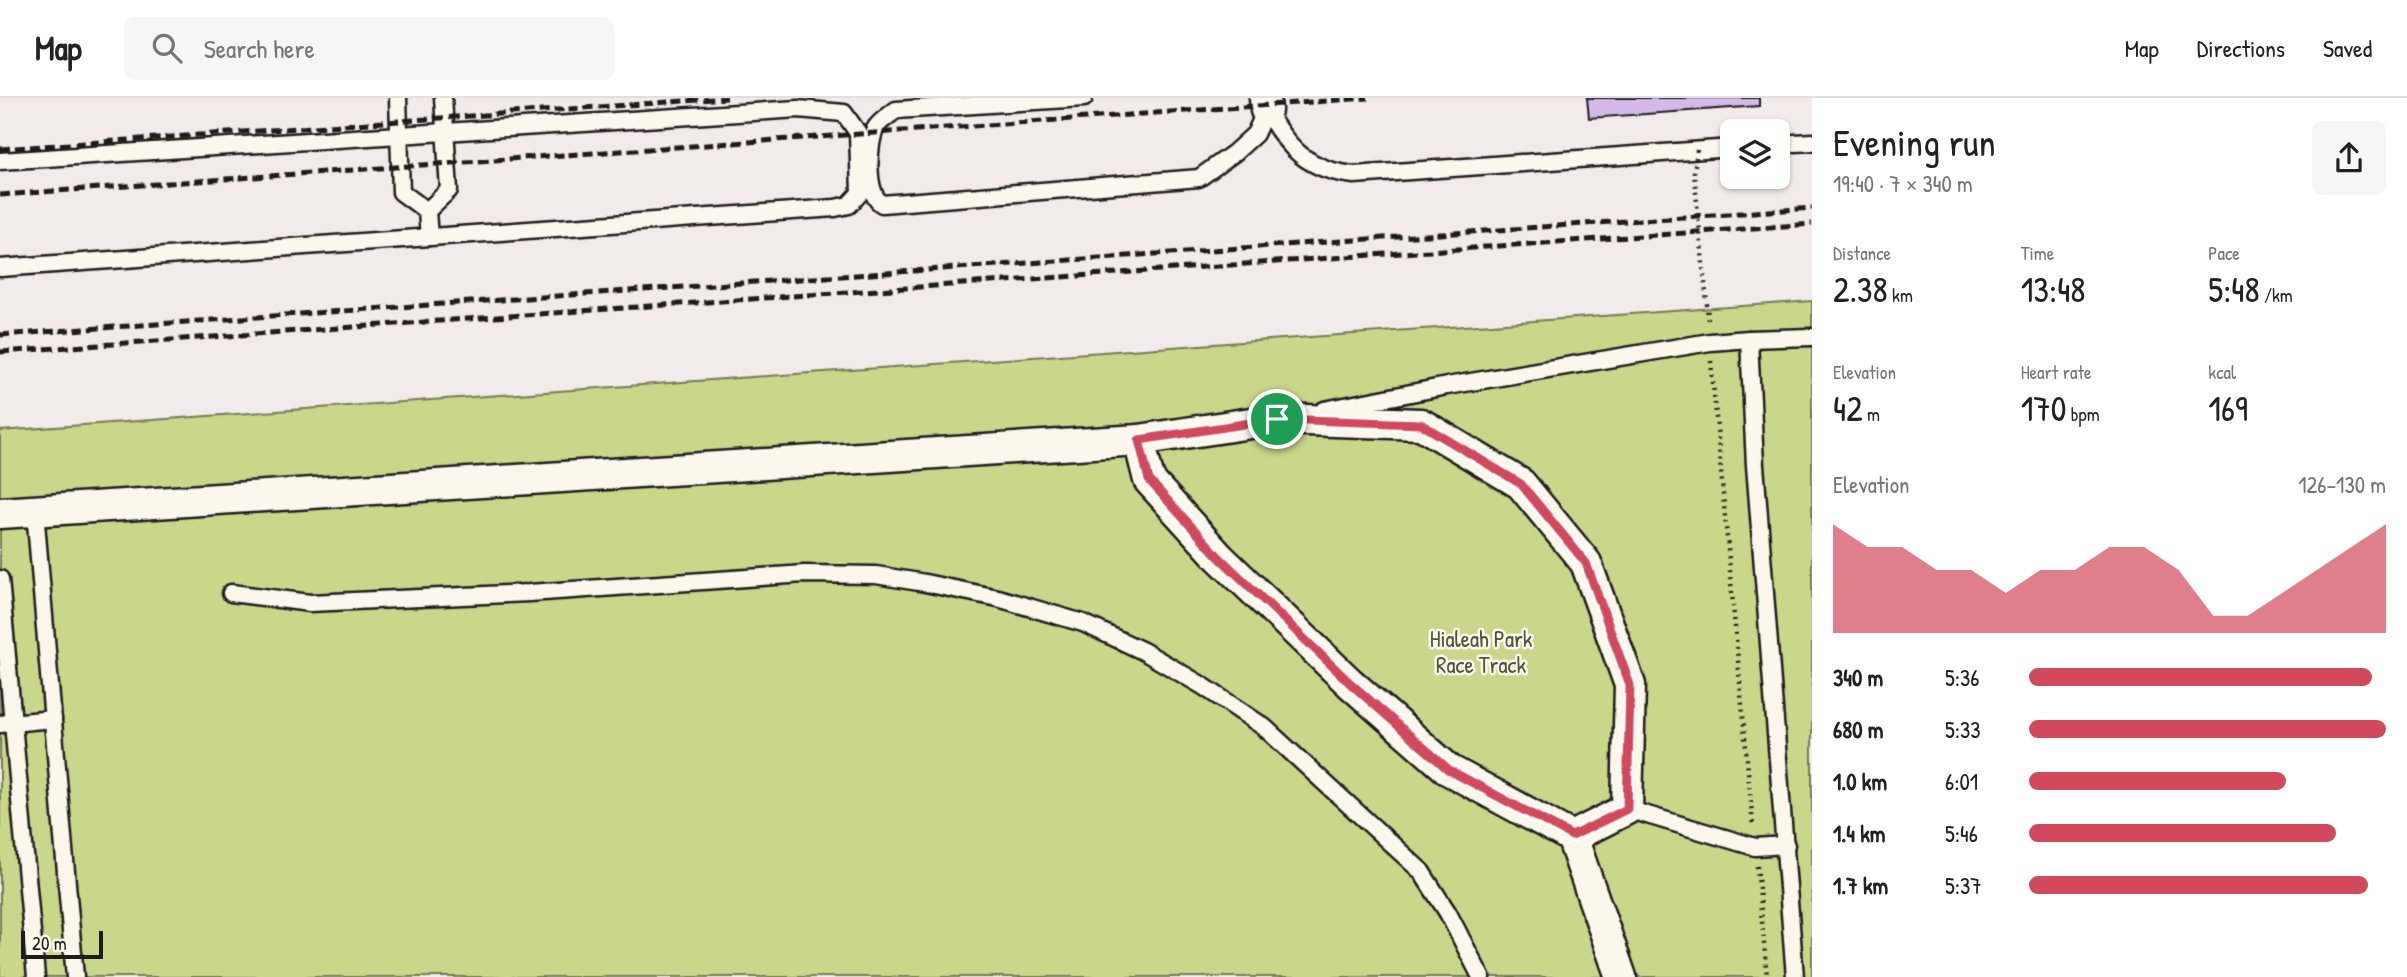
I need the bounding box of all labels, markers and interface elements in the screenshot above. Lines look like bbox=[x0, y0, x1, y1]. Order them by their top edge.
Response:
search box bbox=[124, 17, 614, 80]
text: Map bbox=[35, 26, 82, 70]
icon: search bbox=[148, 29, 186, 67]
text: Search here bbox=[204, 31, 315, 66]
text: Map bbox=[2125, 32, 2159, 64]
text: Directions bbox=[2197, 32, 2285, 64]
text: Saved bbox=[2323, 32, 2372, 64]
text: Evening run bbox=[1833, 116, 1996, 168]
map controls bbox=[1720, 119, 1790, 189]
button: layers bbox=[1720, 119, 1790, 189]
button: share bbox=[2312, 121, 2386, 195]
text: 19:40 · 7 × 340 m bbox=[1833, 168, 1973, 199]
text: Distance bbox=[1833, 240, 1891, 266]
text: Time bbox=[2021, 240, 2054, 266]
text: Pace bbox=[2208, 240, 2240, 266]
text: 2.38 bbox=[1833, 266, 1888, 313]
text: 13:48 bbox=[2021, 266, 2085, 313]
text: 5:48 bbox=[2208, 266, 2260, 313]
text: km bbox=[1888, 282, 1913, 308]
text: /km bbox=[2260, 282, 2293, 308]
text: Elevation bbox=[1833, 359, 1896, 385]
text: Heart rate bbox=[2021, 359, 2092, 385]
text: kcal bbox=[2208, 359, 2236, 385]
text: 42 bbox=[1833, 385, 1863, 432]
text: 170 bbox=[2021, 385, 2066, 432]
text: 169 bbox=[2208, 385, 2248, 432]
pin bbox=[1247, 389, 1307, 449]
icon: arrive bbox=[1258, 400, 1296, 438]
text: m bbox=[1863, 401, 1880, 427]
text: bpm bbox=[2066, 401, 2100, 427]
text: Elevation bbox=[1833, 469, 1909, 500]
text: 126–130 m bbox=[2298, 469, 2386, 500]
park label: Hialeah Park Race Track bbox=[1430, 623, 1533, 680]
text: 340 m bbox=[1833, 662, 1883, 693]
text: 5:36 bbox=[1945, 662, 1980, 693]
text: 680 m bbox=[1833, 714, 1883, 745]
text: 5:33 bbox=[1945, 714, 1981, 745]
text: 1.0 km bbox=[1833, 766, 1887, 797]
text: 6:01 bbox=[1945, 766, 1978, 797]
text: 1.4 km bbox=[1833, 818, 1885, 849]
text: 5:46 bbox=[1945, 818, 1978, 849]
text: 1.7 km bbox=[1833, 870, 1888, 901]
text: 5:37 bbox=[1945, 870, 1982, 901]
scale bar bbox=[21, 928, 103, 960]
text: 20 m bbox=[32, 930, 67, 956]

